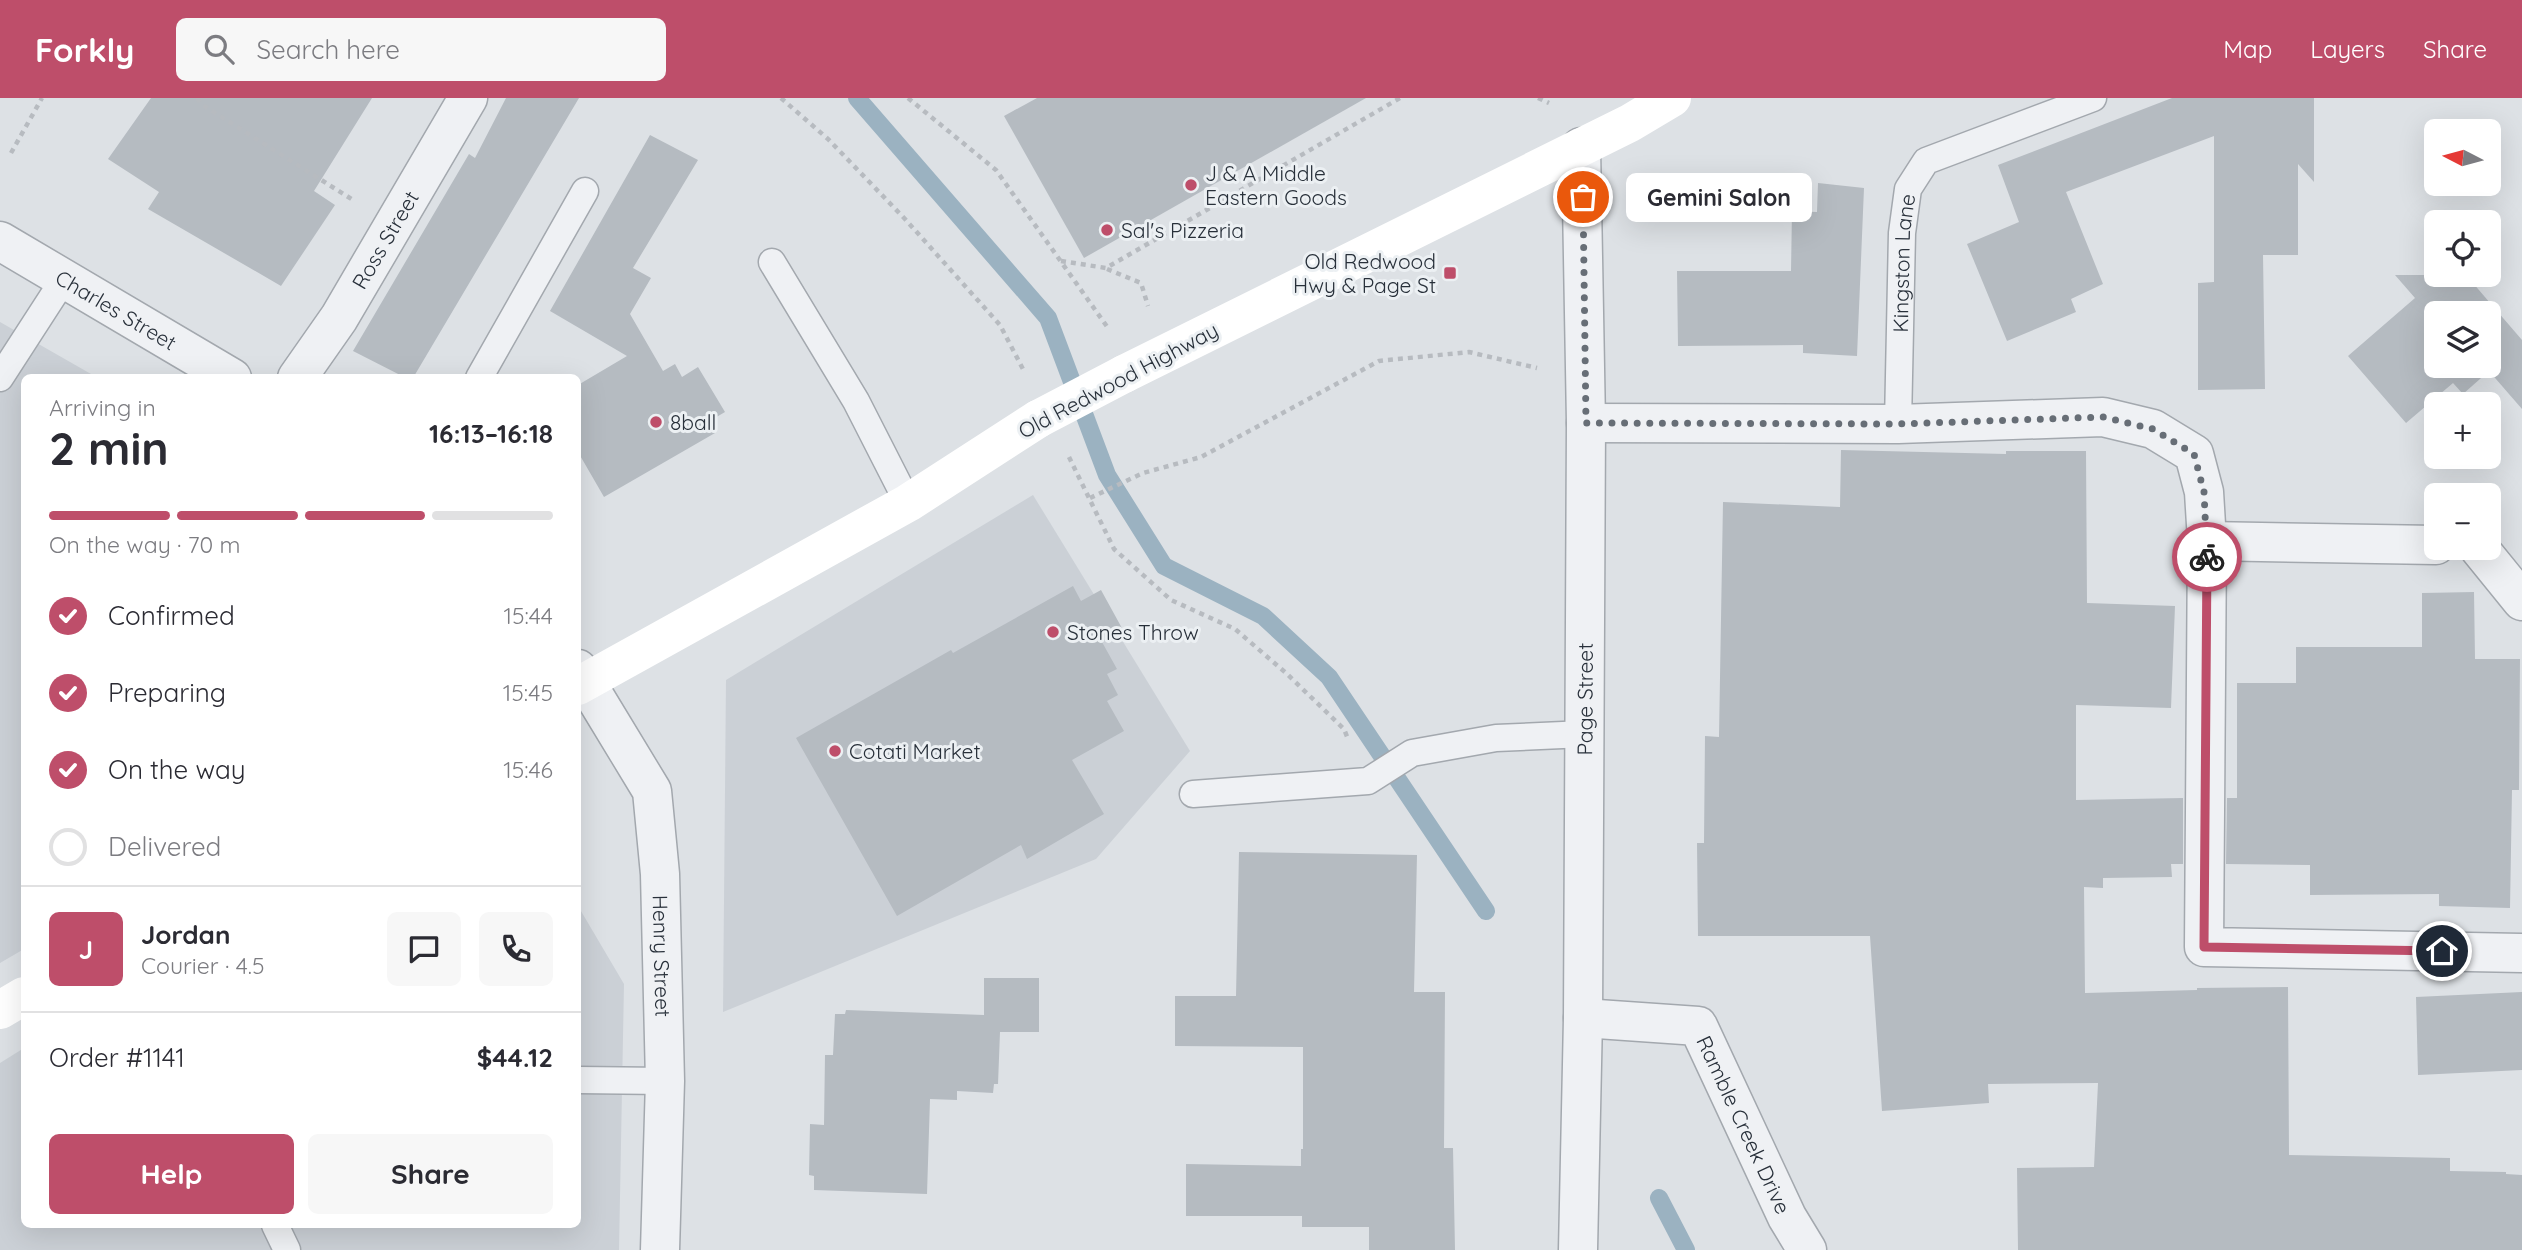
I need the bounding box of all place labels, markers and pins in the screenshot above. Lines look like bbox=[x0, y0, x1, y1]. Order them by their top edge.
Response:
place label: J & A Middle Eastern Goods bbox=[1205, 160, 1347, 210]
pin bbox=[1553, 167, 1613, 227]
callout: Gemini Salon bbox=[1625, 172, 1810, 222]
marker: J & A Middle Eastern Goods bbox=[1183, 177, 1199, 193]
place label: Sal's Pizzeria bbox=[1121, 217, 1244, 243]
marker: Sal's Pizzeria bbox=[1099, 222, 1115, 238]
place label: Old Redwood Hwy & Page St bbox=[1293, 248, 1436, 298]
marker: Old Redwood Hwy & Page St bbox=[1442, 265, 1458, 281]
place label: 8ball bbox=[670, 409, 716, 435]
marker: 8ball bbox=[648, 414, 664, 430]
place label: Stones Throw bbox=[1067, 619, 1199, 645]
marker: Stones Throw bbox=[1045, 624, 1061, 640]
place label: Cotati Market bbox=[849, 738, 981, 764]
marker: Cotati Market bbox=[827, 743, 843, 759]
pin bbox=[2412, 921, 2472, 981]

